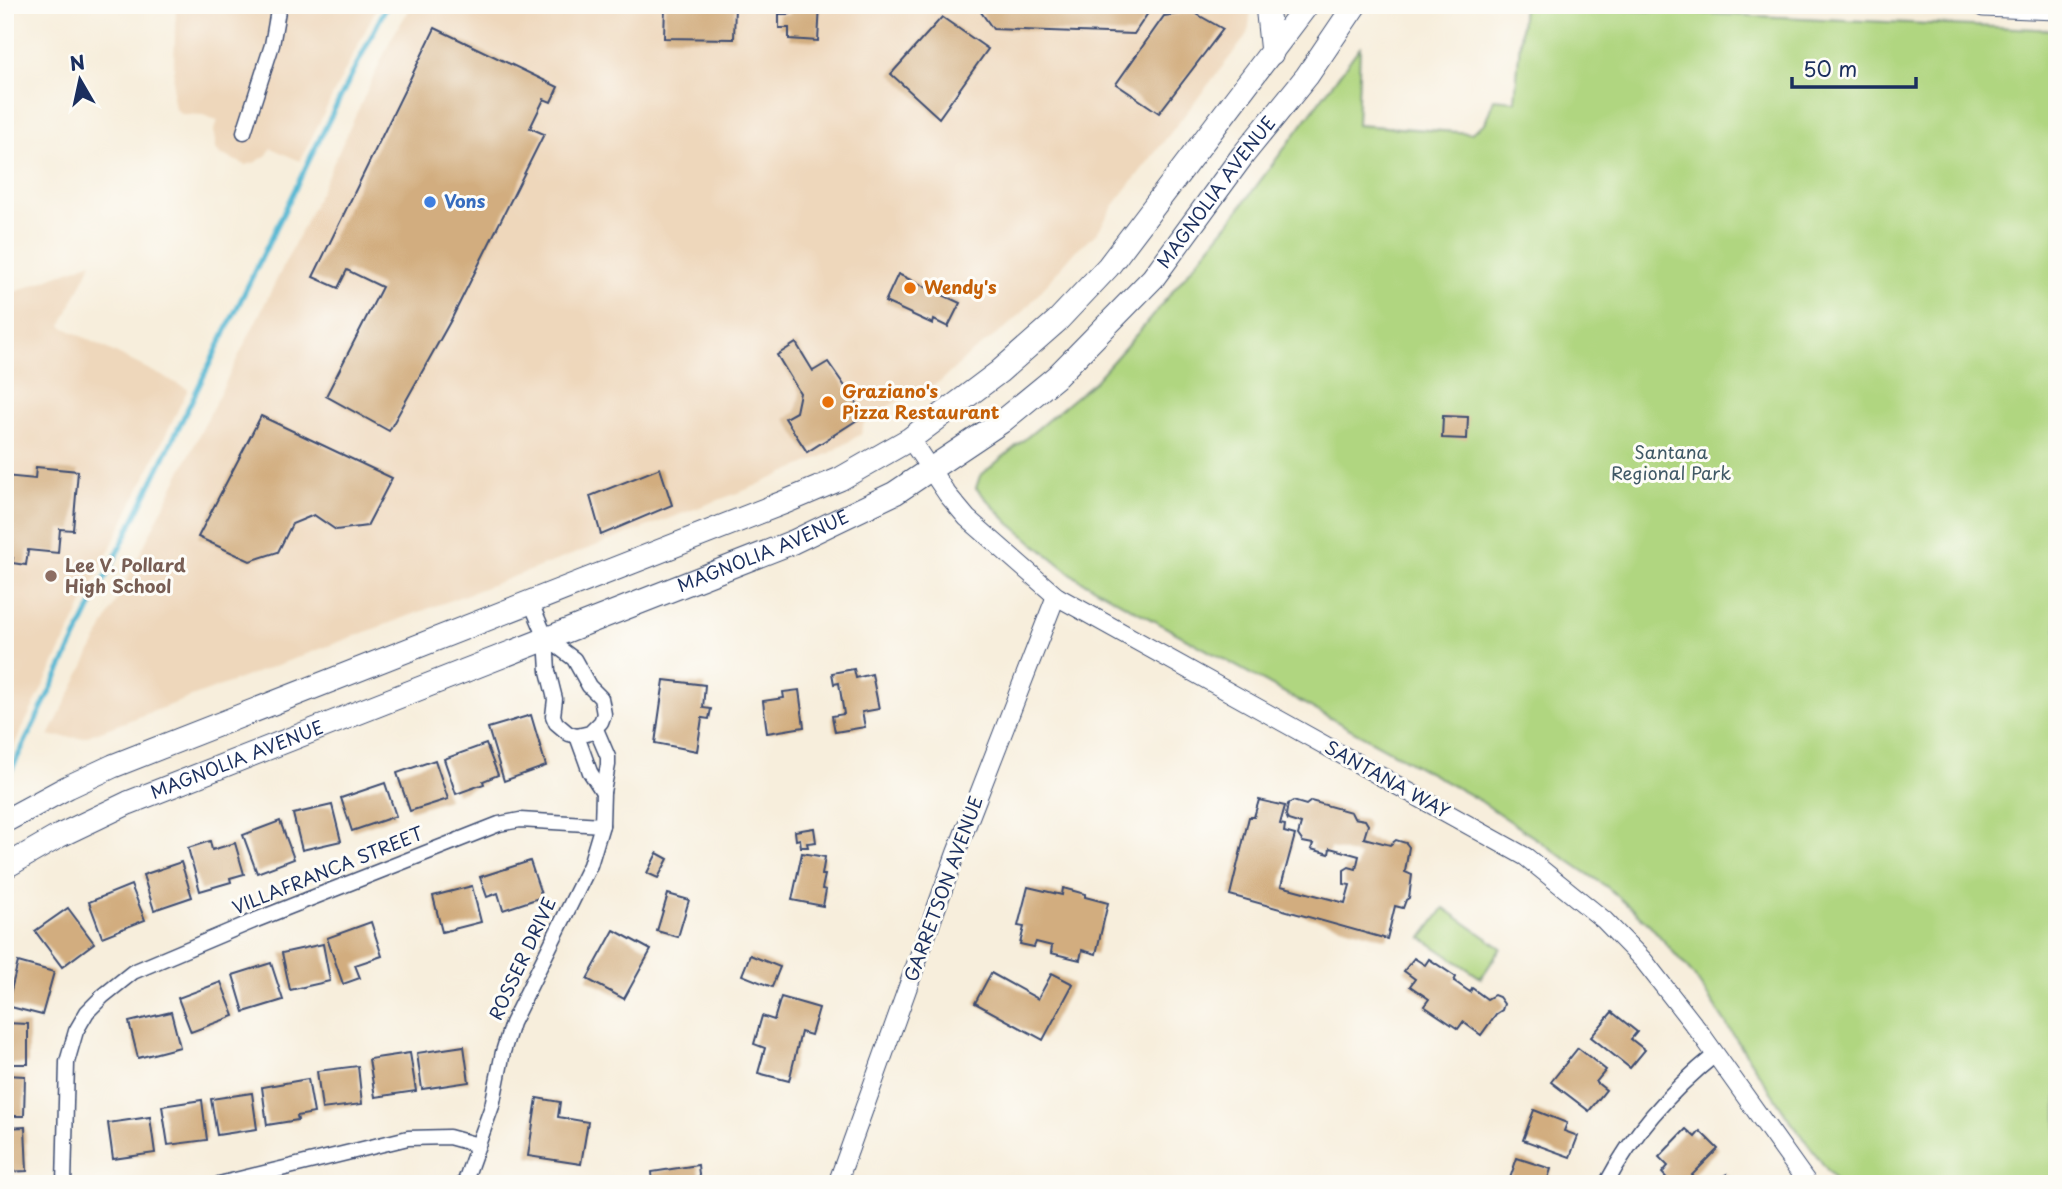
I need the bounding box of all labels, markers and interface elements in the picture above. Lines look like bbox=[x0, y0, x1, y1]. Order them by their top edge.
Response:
north arrow bbox=[46, 46, 116, 116]
scale bar bbox=[1792, 46, 1917, 90]
text: N bbox=[68, 47, 87, 77]
text: 50 m bbox=[1803, 52, 1857, 84]
street label: MAGNOLIA AVENUE bbox=[1149, 110, 1281, 273]
place label: Vons bbox=[444, 187, 486, 214]
marker: Vons bbox=[422, 194, 438, 210]
place label: Wendy's bbox=[924, 273, 997, 300]
marker: Wendy's bbox=[902, 280, 918, 296]
place label: Graziano's Pizza Restaurant bbox=[842, 377, 1000, 425]
marker: Graziano's Pizza Restaurant bbox=[820, 394, 836, 410]
park label: Santana Regional Park bbox=[1611, 438, 1731, 486]
street label: MAGNOLIA AVENUE bbox=[673, 502, 853, 598]
place label: Lee V. Pollard High School bbox=[65, 551, 186, 599]
marker: Lee V. Pollard High School bbox=[43, 568, 59, 584]
street label: MAGNOLIA AVENUE bbox=[146, 713, 327, 805]
street label: SANTANA WAY bbox=[1320, 733, 1456, 825]
street label: GARRETSON AVENUE bbox=[896, 792, 989, 985]
street label: VILLAFRANCA STREET bbox=[228, 819, 428, 920]
street label: ROSSER DRIVE bbox=[481, 892, 562, 1024]

